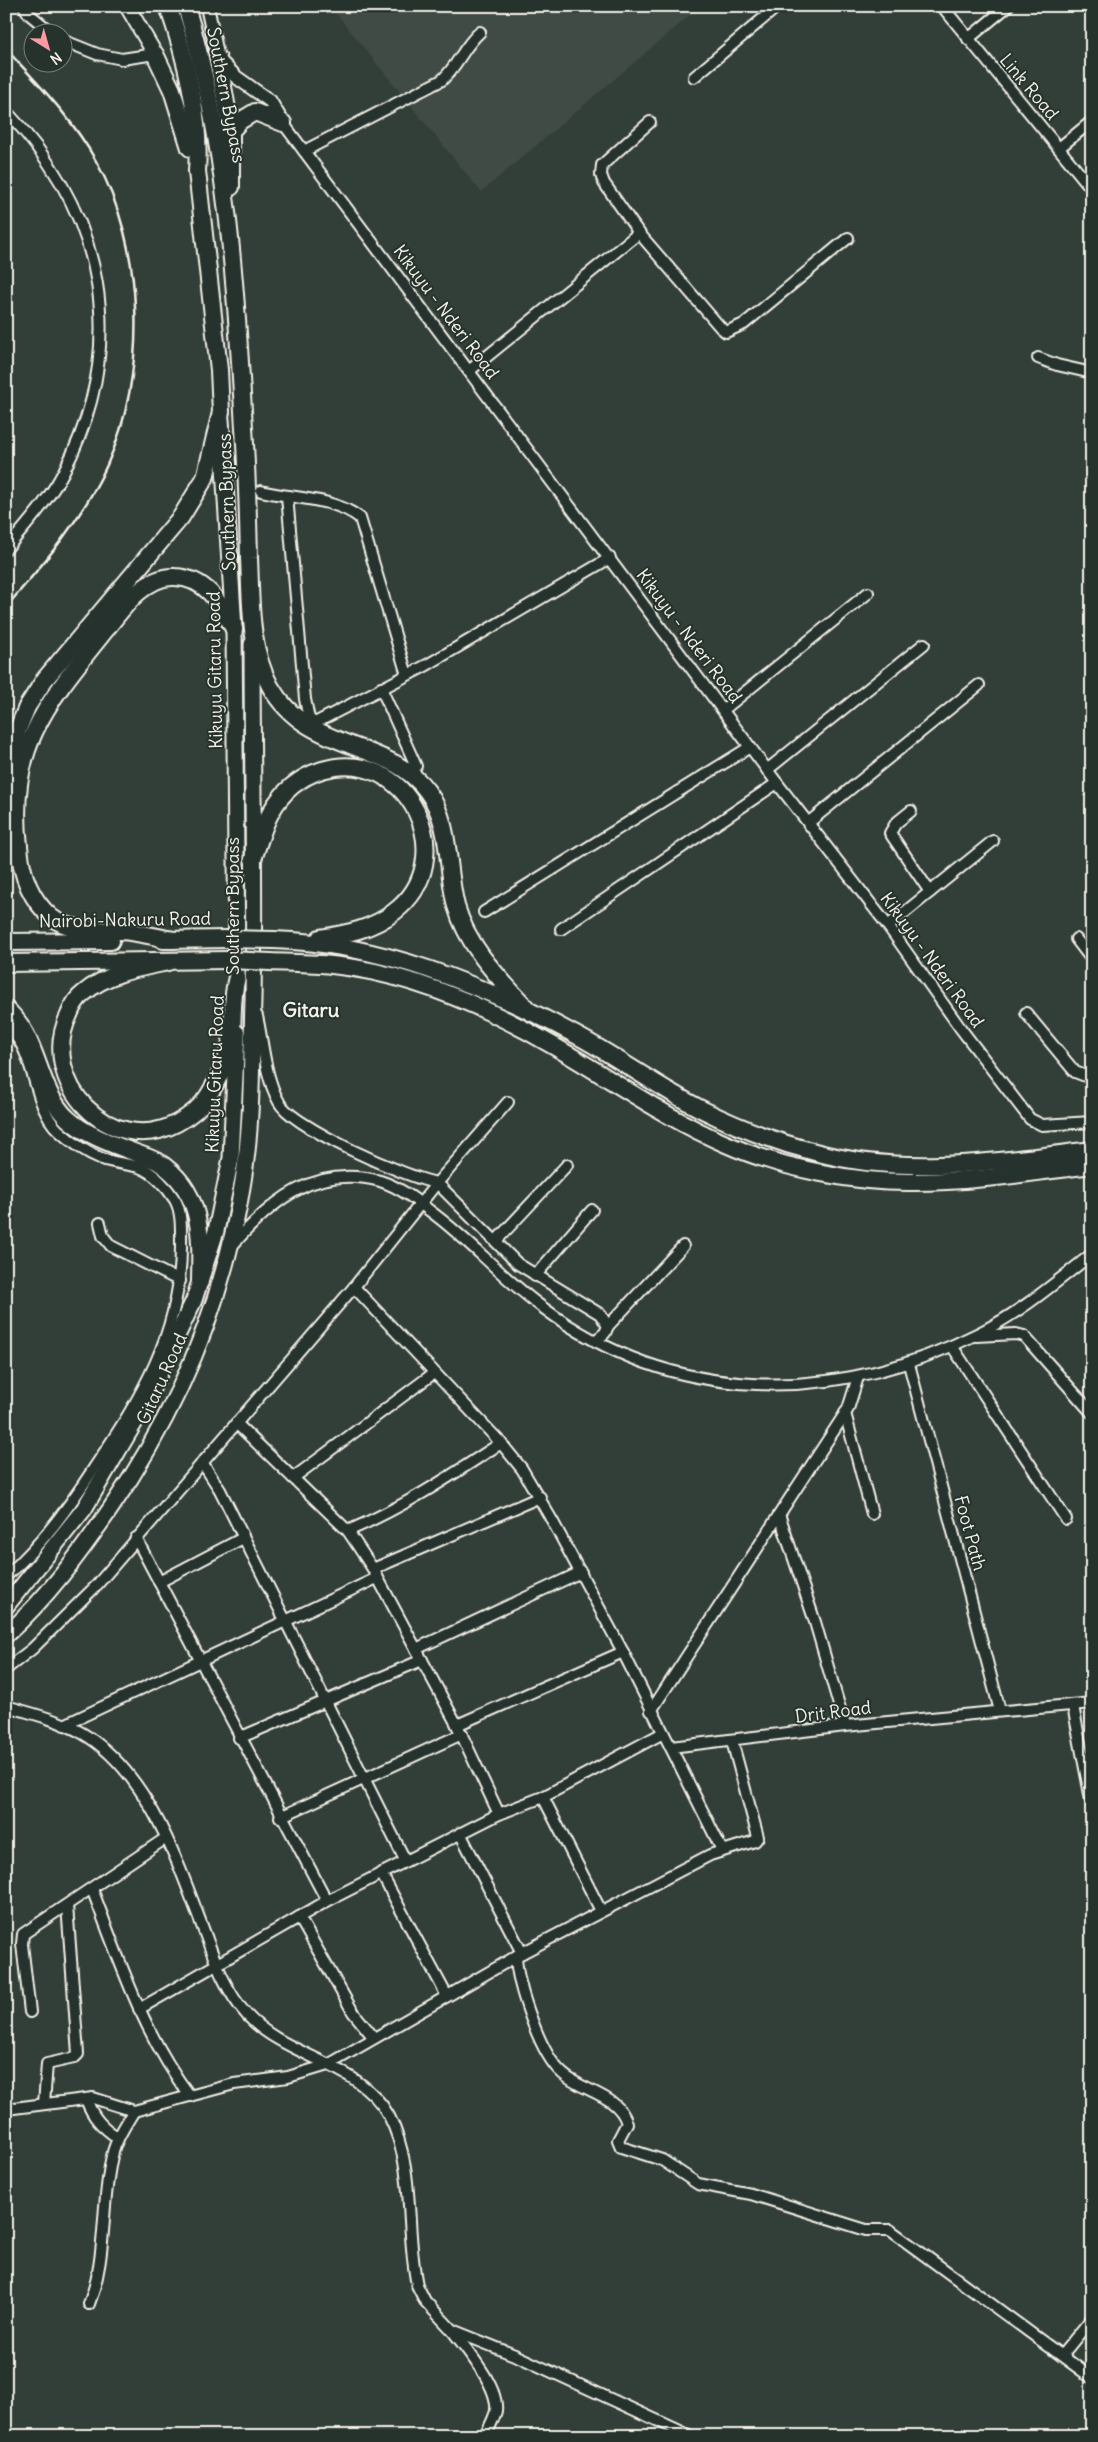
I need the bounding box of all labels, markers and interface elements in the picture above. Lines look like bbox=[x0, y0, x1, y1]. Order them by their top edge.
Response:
north arrow bbox=[22, 22, 72, 72]
street label: Southern Bypass bbox=[202, 25, 251, 165]
text: N bbox=[47, 48, 65, 68]
street label: Link Road bbox=[995, 49, 1064, 125]
street label: Kikuyu - Nderi Road bbox=[388, 240, 505, 384]
street label: Southern Bypass bbox=[213, 433, 240, 571]
street label: Kikuyu - Nderi Road bbox=[631, 564, 748, 708]
street label: Kikuyu Gitaru Road bbox=[202, 591, 227, 749]
street label: Southern Bypass bbox=[221, 837, 244, 975]
street label: Kikuyu - Nderi Road bbox=[875, 887, 990, 1032]
street label: Nairobi-Nakuru Road bbox=[39, 906, 212, 933]
street label: Kikuyu Gitaru Road bbox=[200, 994, 229, 1153]
district label: Gitaru bbox=[283, 997, 340, 1022]
street label: Gitaru Road bbox=[131, 1329, 192, 1428]
street label: Foot Path bbox=[949, 1493, 992, 1573]
street label: Drit Road bbox=[793, 1695, 873, 1728]

